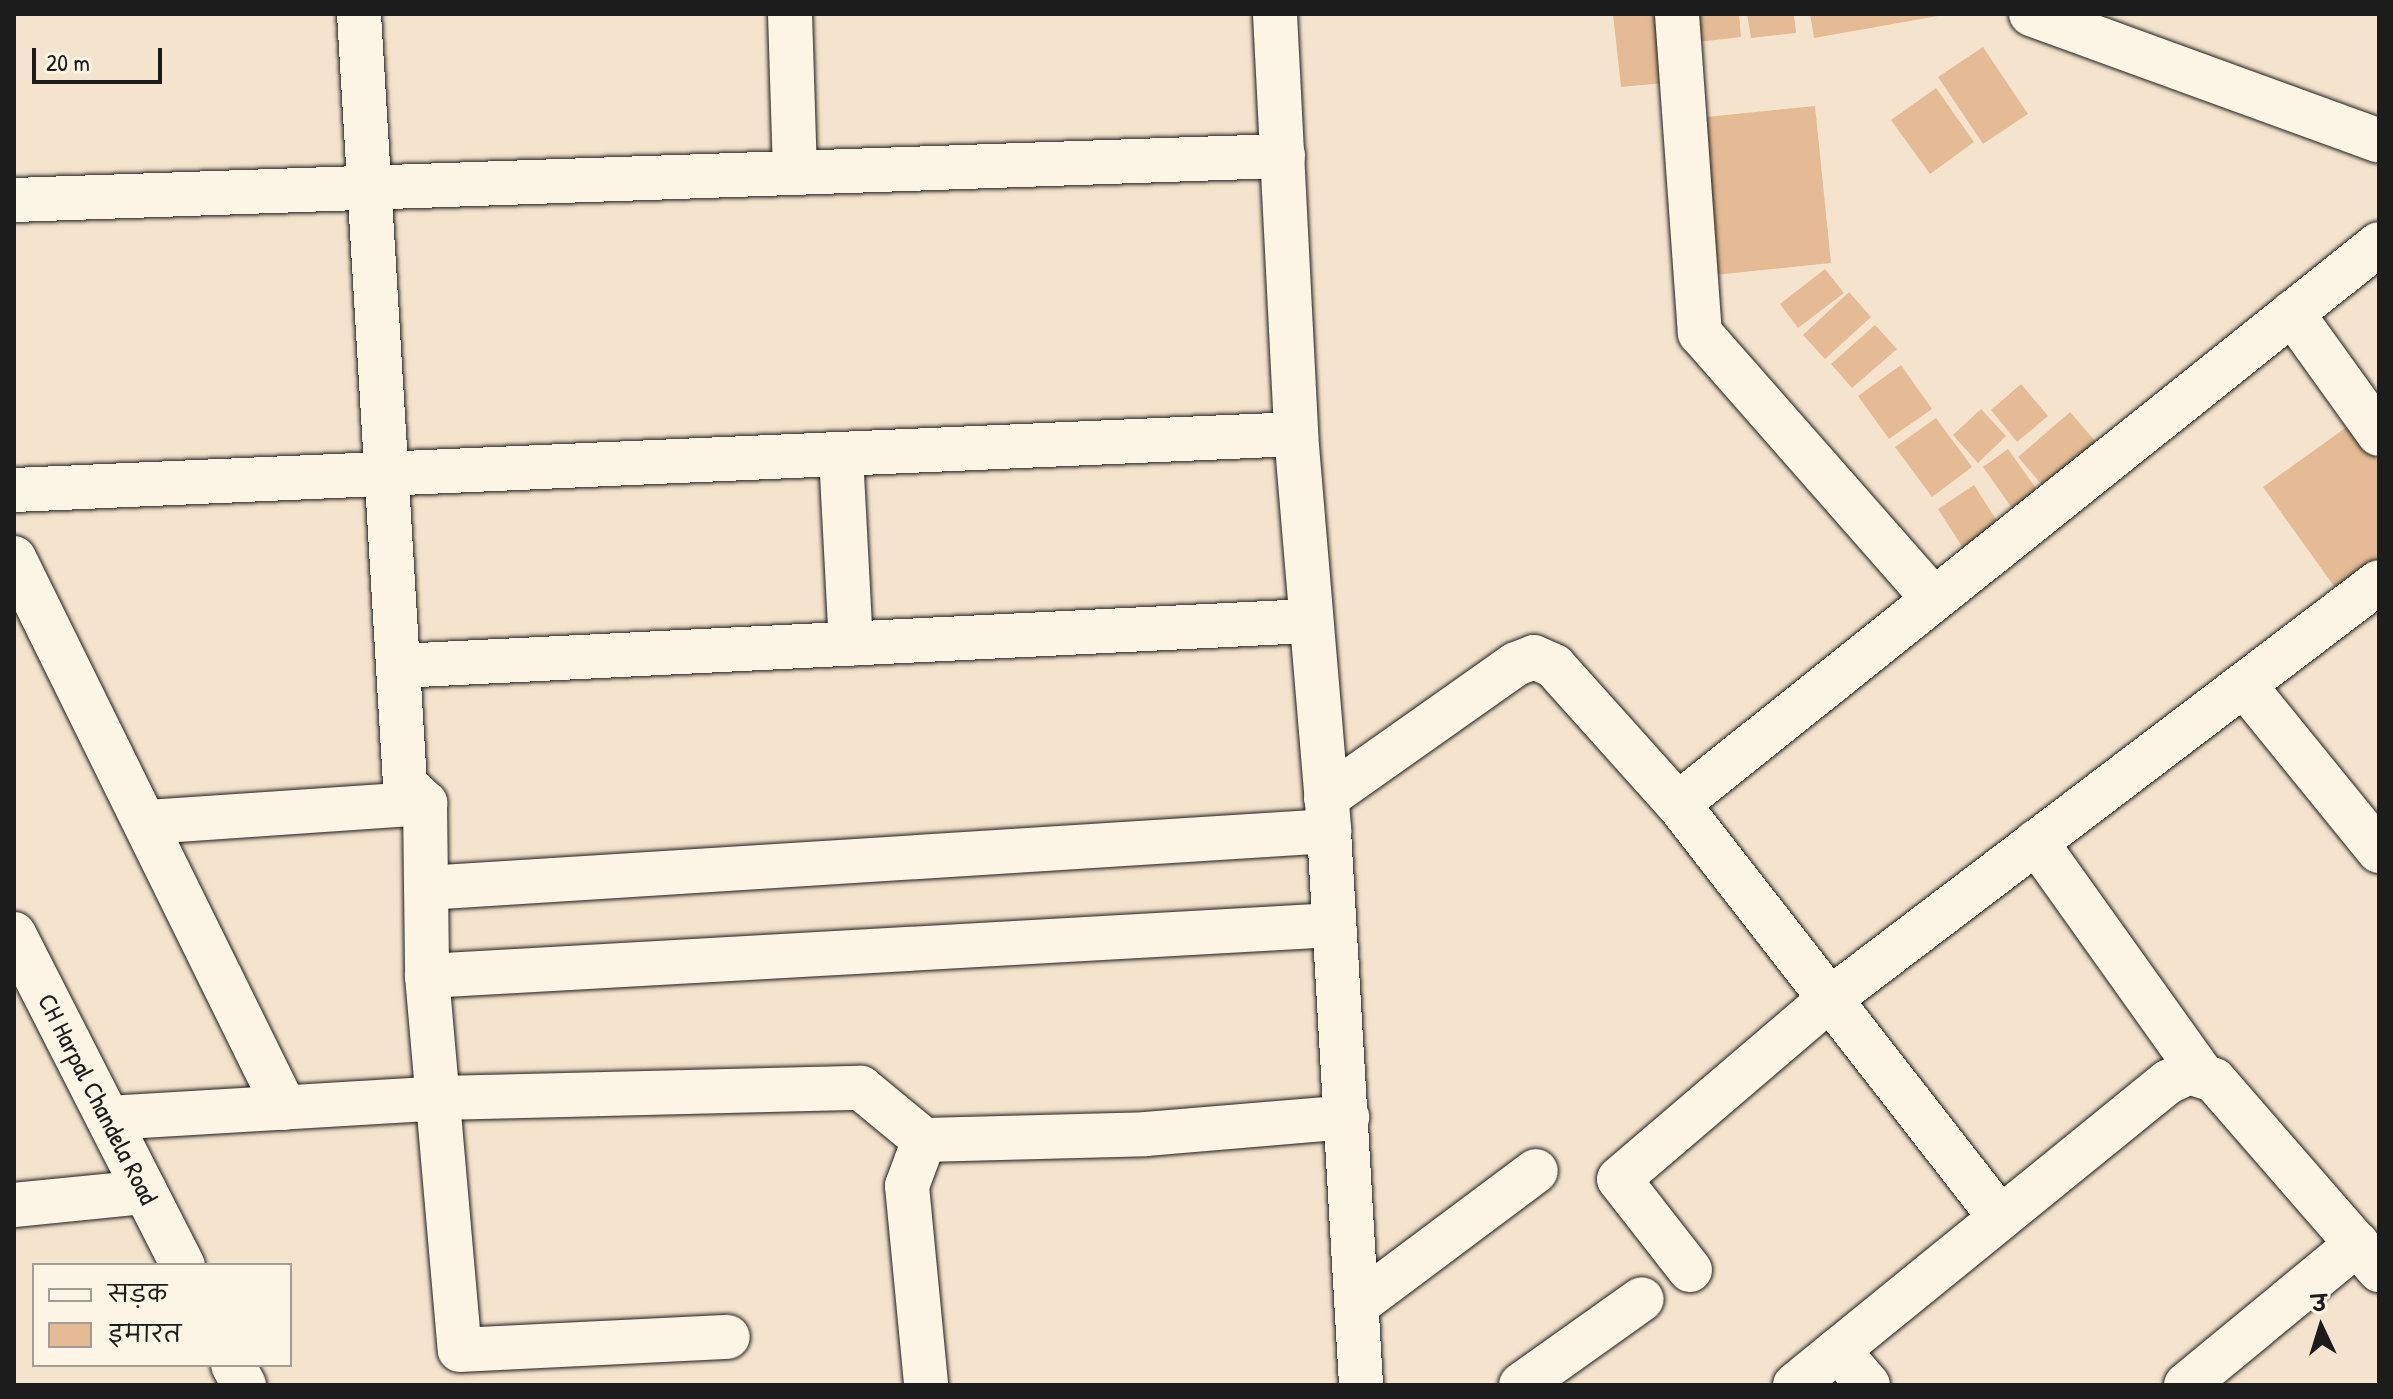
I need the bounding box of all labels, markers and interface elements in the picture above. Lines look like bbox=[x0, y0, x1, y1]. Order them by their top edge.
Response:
scale bar bbox=[36, 32, 166, 82]
text: 20 m bbox=[46, 46, 90, 78]
street label: CH Harpal Chandela Road bbox=[31, 988, 165, 1210]
legend bbox=[32, 1263, 292, 1367]
text: सड़क bbox=[108, 1277, 167, 1309]
north arrow bbox=[2281, 1287, 2361, 1367]
text: उ bbox=[2311, 1288, 2328, 1319]
text: इमारत bbox=[108, 1317, 181, 1349]

